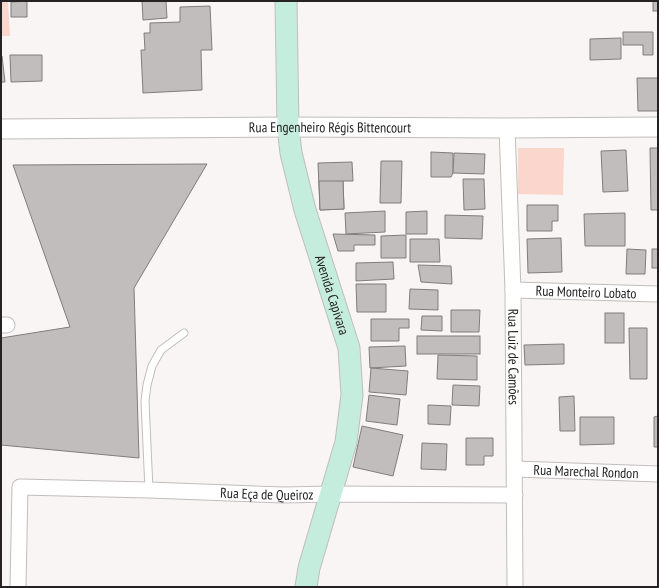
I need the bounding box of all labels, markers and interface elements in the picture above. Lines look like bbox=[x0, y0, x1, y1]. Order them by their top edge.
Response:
street label: Rua Engenheiro Régis Bittencourt bbox=[249, 118, 411, 137]
street label: Avenida Capivara bbox=[311, 253, 353, 337]
street label: Rua Monteiro Lobato bbox=[535, 282, 637, 302]
street label: Rua Luiz de Camões bbox=[504, 309, 523, 405]
street label: Rua Marechal Rondon bbox=[533, 461, 639, 482]
street label: Rua Eça de Queiroz bbox=[220, 484, 314, 504]

